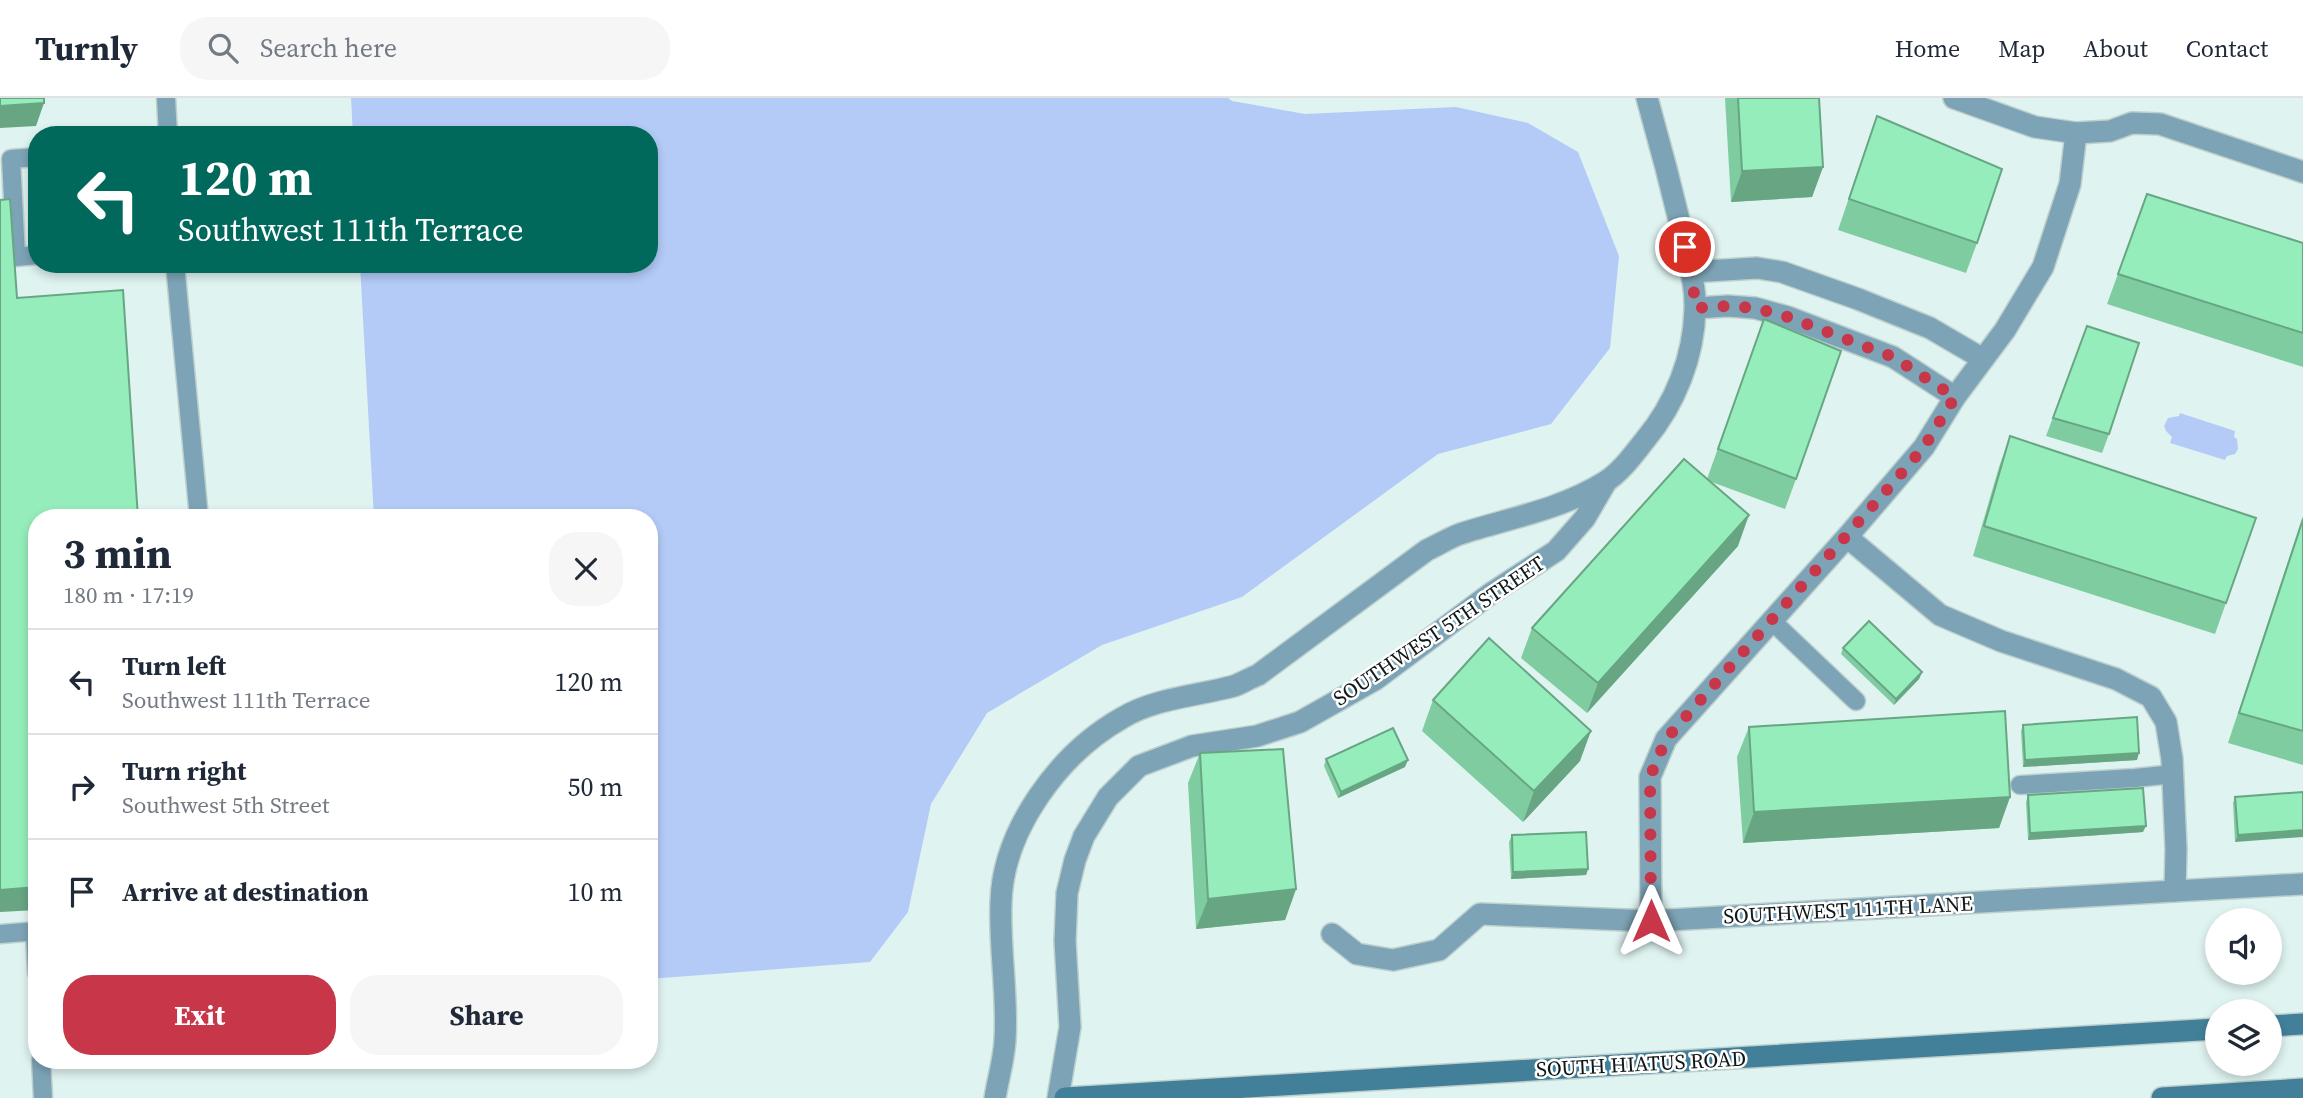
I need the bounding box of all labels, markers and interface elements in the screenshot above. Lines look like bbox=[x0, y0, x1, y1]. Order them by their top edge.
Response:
search box bbox=[180, 17, 670, 80]
text: Turnly bbox=[35, 26, 138, 71]
icon: search bbox=[204, 29, 242, 67]
text: Search here bbox=[260, 30, 397, 66]
text: Home bbox=[1895, 32, 1960, 65]
text: Map bbox=[1998, 32, 2045, 65]
text: About bbox=[2083, 32, 2148, 65]
text: Contact bbox=[2186, 32, 2268, 65]
text: 120 m bbox=[178, 144, 313, 211]
icon: left bbox=[63, 154, 154, 245]
text: Southwest 111th Terrace bbox=[178, 208, 524, 252]
pin bbox=[1655, 217, 1715, 277]
icon: arrive bbox=[1666, 228, 1704, 266]
text: 3 min bbox=[63, 524, 172, 582]
button: close bbox=[549, 532, 623, 606]
street label: SOUTHWEST 5TH STREET bbox=[1327, 549, 1551, 712]
text: 180 m · 17:19 bbox=[63, 579, 194, 611]
text: Turn left bbox=[122, 648, 226, 684]
icon: left bbox=[63, 663, 101, 701]
text: 120 m bbox=[555, 664, 623, 700]
text: Southwest 111th Terrace bbox=[122, 684, 370, 716]
text: Turn right bbox=[122, 753, 246, 789]
icon: right bbox=[63, 768, 101, 806]
text: 50 m bbox=[568, 769, 623, 805]
text: Southwest 5th Street bbox=[122, 789, 329, 821]
icon: arrive bbox=[63, 873, 101, 911]
text: Arrive at destination bbox=[122, 874, 369, 910]
text: 10 m bbox=[568, 874, 623, 910]
position arrow bbox=[1614, 884, 1688, 958]
street label: SOUTHWEST 111TH LANE bbox=[1722, 888, 1973, 931]
map controls bbox=[2205, 908, 2282, 1076]
button: sound bbox=[2205, 908, 2282, 985]
button: Exit bbox=[63, 975, 336, 1055]
button: Share bbox=[350, 975, 623, 1055]
button: layers bbox=[2205, 999, 2282, 1076]
street label: SOUTH HIATUS ROAD bbox=[1535, 1044, 1747, 1083]

